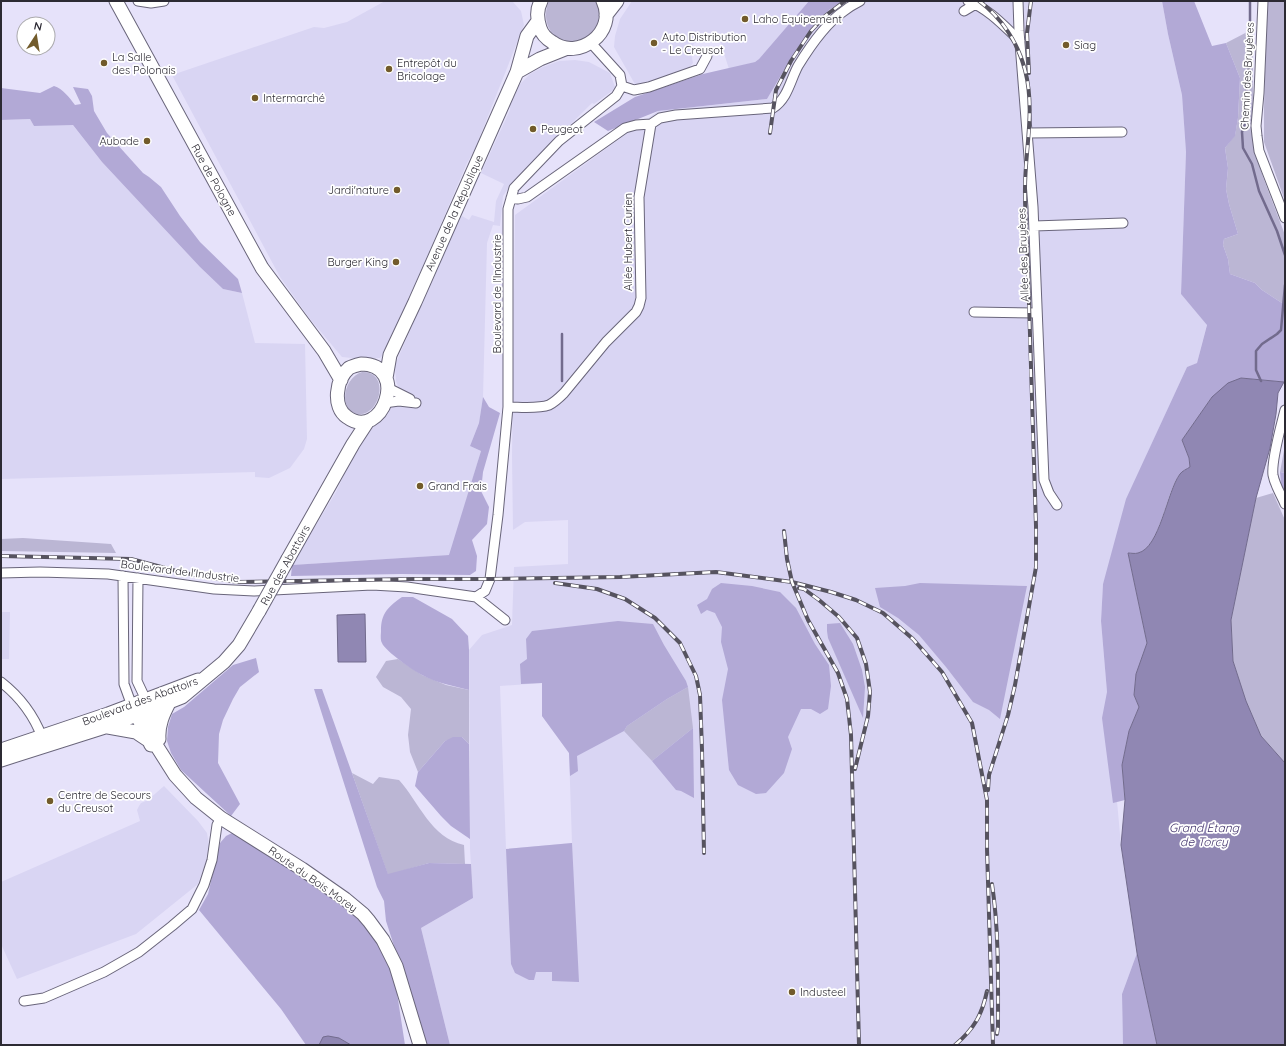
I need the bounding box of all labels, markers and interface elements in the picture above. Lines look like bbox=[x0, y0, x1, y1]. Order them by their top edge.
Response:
place label: Laho Equipement bbox=[753, 12, 842, 26]
marker: Laho Equipement bbox=[740, 14, 750, 24]
north arrow bbox=[16, 16, 56, 56]
text: N bbox=[33, 19, 43, 34]
street label: Chemin des Bruyères bbox=[1237, 22, 1257, 130]
place label: Auto Distribution - Le Creusot bbox=[662, 30, 746, 57]
marker: Auto Distribution - Le Creusot bbox=[649, 38, 659, 48]
place label: Siag bbox=[1074, 38, 1096, 52]
marker: Siag bbox=[1061, 40, 1071, 50]
place label: La Salle des Polonais bbox=[112, 50, 176, 77]
place label: Entrepôt du Bricolage bbox=[397, 56, 457, 83]
marker: La Salle des Polonais bbox=[99, 58, 109, 68]
marker: Entrepôt du Bricolage bbox=[384, 64, 394, 74]
place label: Intermarché bbox=[263, 91, 325, 105]
marker: Intermarché bbox=[250, 93, 260, 103]
place label: Peugeot bbox=[541, 122, 583, 136]
marker: Peugeot bbox=[528, 124, 538, 134]
place label: Aubade bbox=[100, 134, 139, 148]
marker: Aubade bbox=[142, 136, 152, 146]
street label: Rue de Pologne bbox=[188, 142, 240, 218]
street label: Avenue de la République bbox=[422, 153, 486, 273]
place label: Jardi'nature bbox=[328, 183, 389, 197]
marker: Jardi'nature bbox=[392, 185, 402, 195]
street label: Allée Hubert Curien bbox=[621, 193, 635, 291]
street label: Allée des Bruyères bbox=[1014, 208, 1032, 302]
street label: Boulevard de l'Industrie bbox=[490, 234, 504, 354]
place label: Burger King bbox=[327, 255, 388, 269]
marker: Burger King bbox=[391, 257, 401, 267]
place label: Grand Frais bbox=[428, 479, 487, 493]
marker: Grand Frais bbox=[415, 481, 425, 491]
street label: Rue des Abattoirs bbox=[257, 522, 313, 608]
street label: Boulevard de l'Industrie bbox=[120, 557, 240, 585]
street label: Boulevard des Abattoirs bbox=[80, 674, 200, 728]
place label: Centre de Secours du Creusot bbox=[58, 788, 151, 815]
marker: Centre de Secours du Creusot bbox=[45, 796, 55, 806]
water label: Grand Étang de Torcy bbox=[1169, 820, 1241, 849]
street label: Route du Bois Morey bbox=[266, 843, 360, 915]
place label: Industeel bbox=[800, 985, 846, 999]
marker: Industeel bbox=[787, 987, 797, 997]

